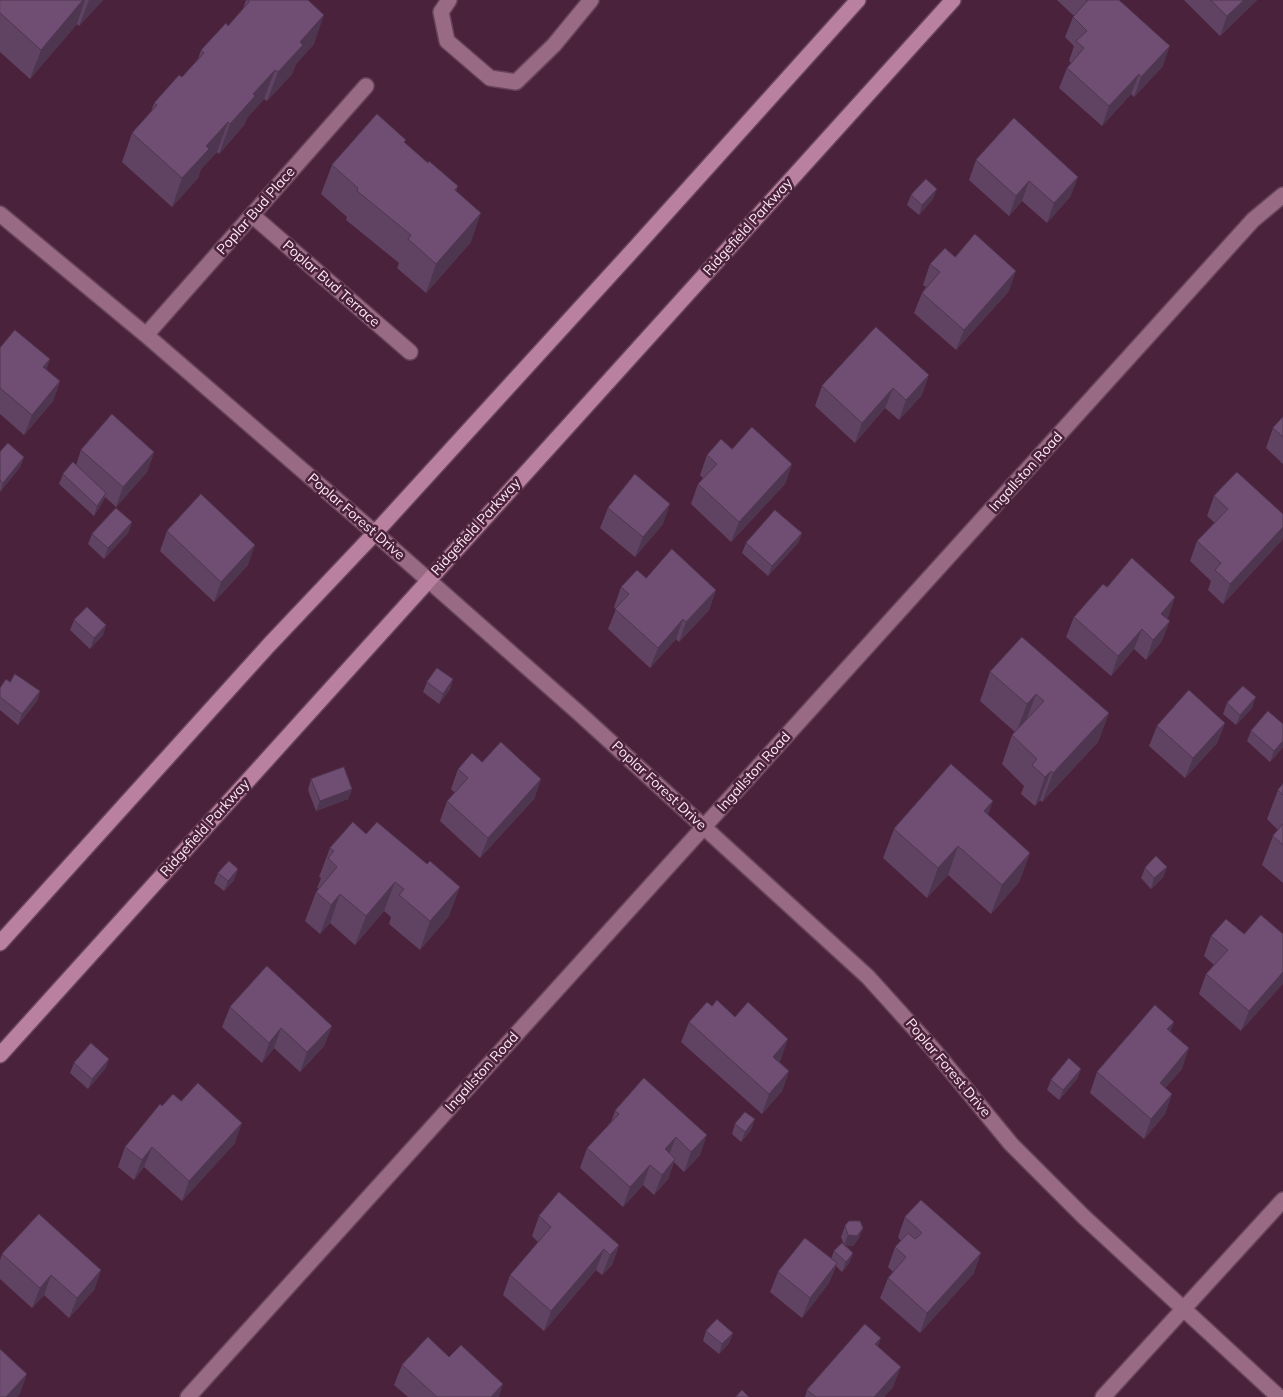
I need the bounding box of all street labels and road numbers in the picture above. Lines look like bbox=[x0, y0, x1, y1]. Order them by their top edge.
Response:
street label: Poplar Bud Place bbox=[213, 164, 299, 258]
street label: Ridgefield Parkway bbox=[700, 175, 796, 279]
street label: Poplar Bud Terrace bbox=[279, 237, 383, 331]
street label: Ingallston Road bbox=[986, 429, 1066, 515]
street label: Poplar Forest Drive bbox=[304, 470, 408, 564]
street label: Ridgefield Parkway bbox=[428, 475, 524, 579]
street label: Ingallston Road bbox=[714, 729, 794, 815]
street label: Poplar Forest Drive bbox=[608, 738, 710, 834]
street label: Ridgefield Parkway bbox=[157, 776, 253, 880]
street label: Poplar Forest Drive bbox=[902, 1015, 994, 1121]
street label: Ingallston Road bbox=[442, 1029, 522, 1115]

